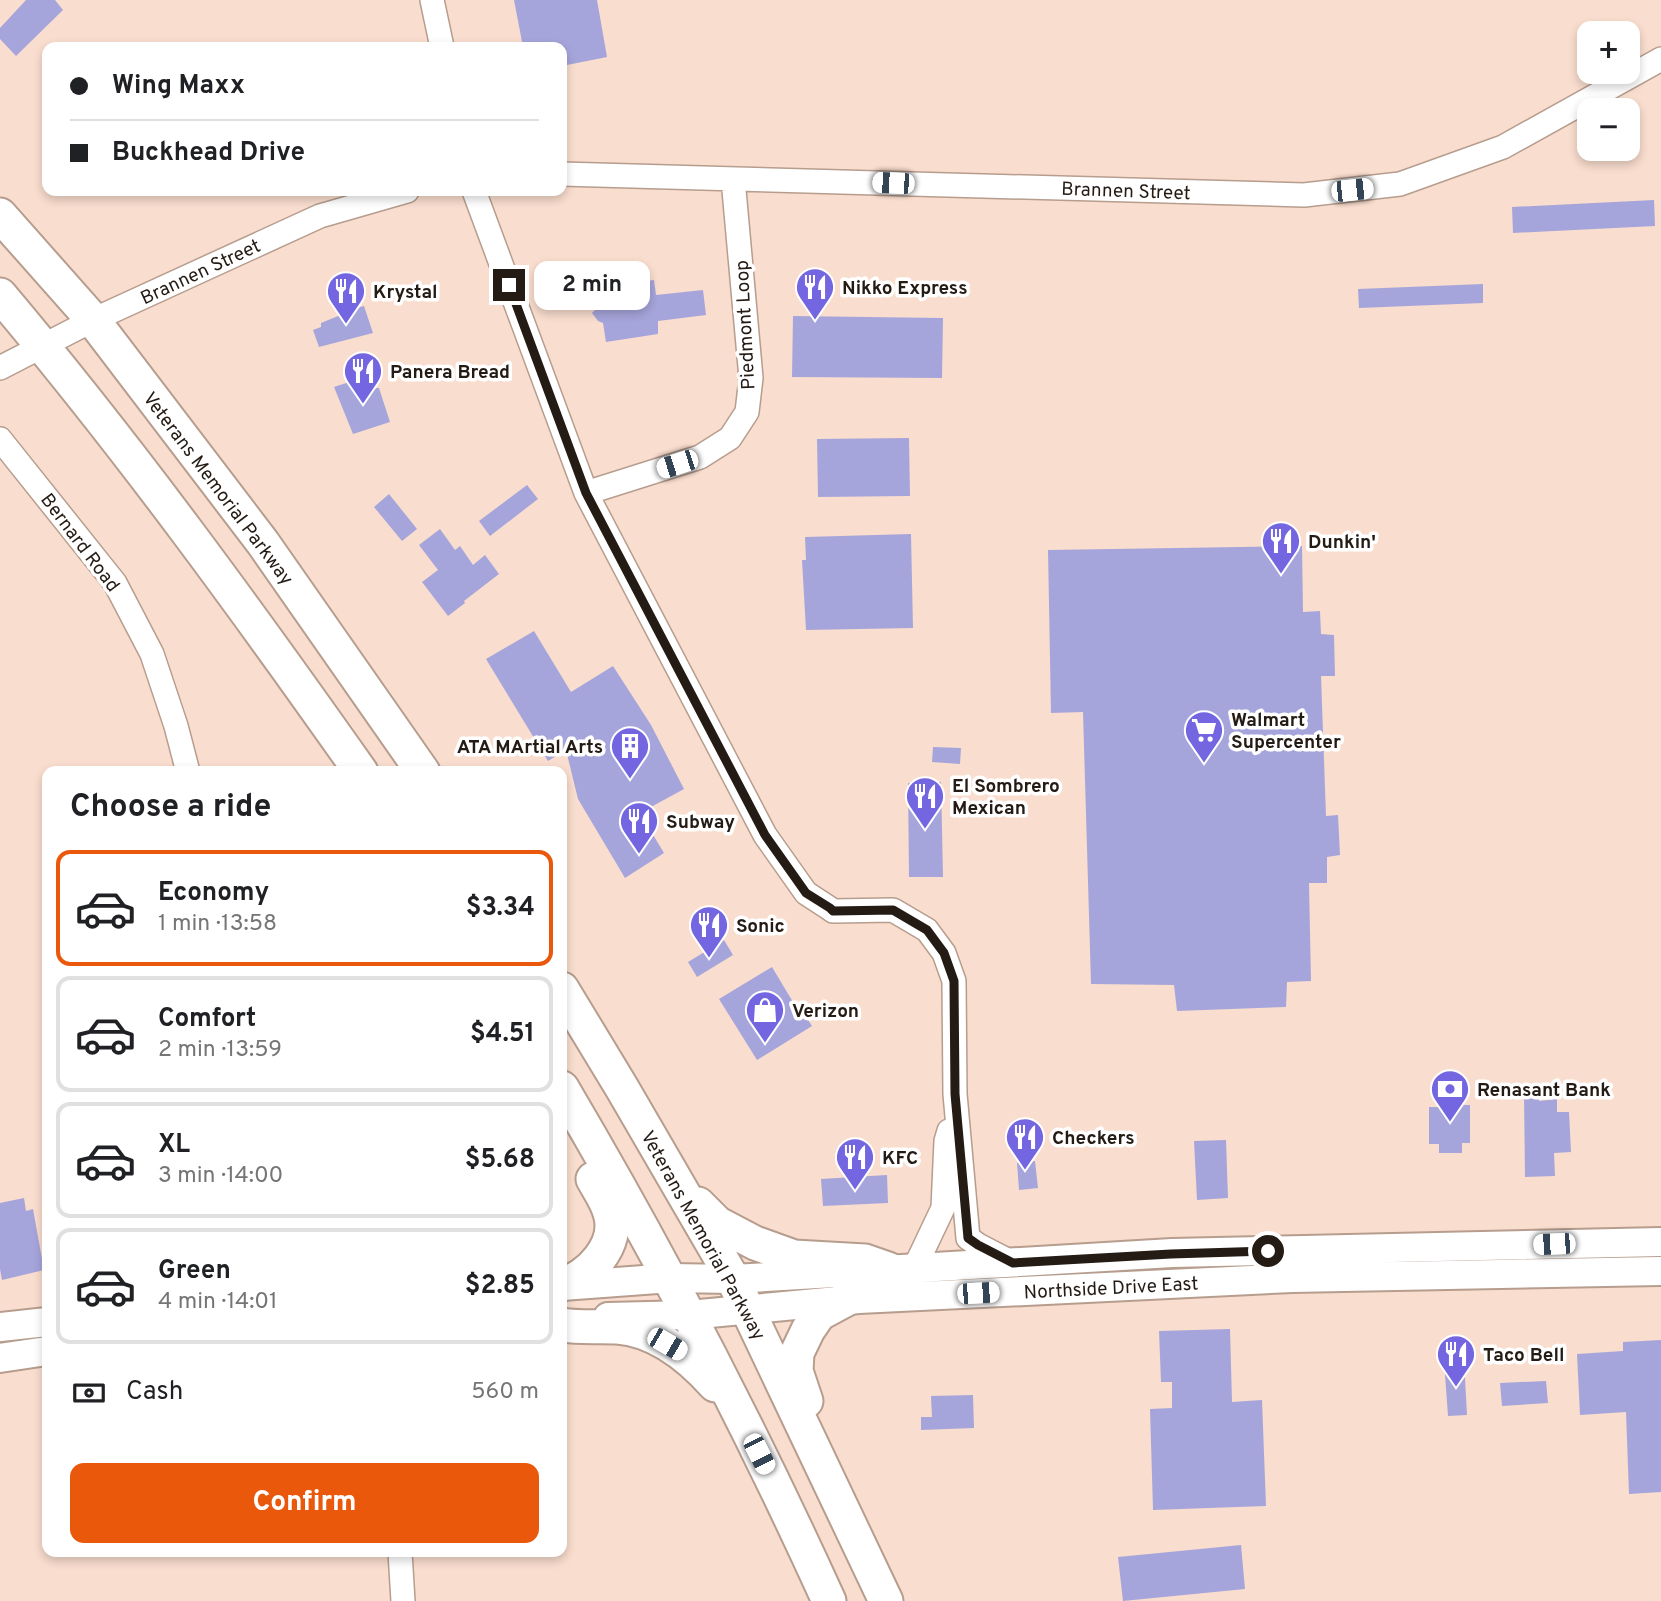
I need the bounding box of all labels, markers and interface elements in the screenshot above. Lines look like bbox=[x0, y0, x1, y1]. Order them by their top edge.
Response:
map controls bbox=[1577, 21, 1640, 161]
button: + bbox=[1577, 21, 1640, 84]
text: Wing Maxx bbox=[112, 70, 245, 103]
button: − bbox=[1577, 98, 1640, 161]
text: Buckhead Drive bbox=[112, 137, 305, 170]
car bbox=[872, 172, 915, 194]
car bbox=[1331, 177, 1374, 203]
street label: Brannen Street bbox=[1061, 178, 1191, 206]
street label: Brannen Street bbox=[137, 235, 265, 311]
street label: Piedmont Loop bbox=[731, 259, 761, 390]
callout: 2 min bbox=[534, 260, 649, 310]
restaurant icon: Nikko Express bbox=[794, 266, 836, 321]
route end bbox=[493, 269, 525, 301]
restaurant icon: Krystal bbox=[325, 270, 367, 325]
text: 2 min bbox=[562, 271, 622, 300]
place label: Nikko Express bbox=[842, 277, 968, 301]
place label: Krystal bbox=[373, 281, 438, 305]
restaurant icon: Panera Bread bbox=[342, 350, 384, 405]
place label: Panera Bread bbox=[390, 361, 510, 385]
street label: Veterans Memorial Parkway bbox=[137, 388, 298, 591]
car bbox=[654, 448, 701, 480]
street label: Bernard Road bbox=[34, 489, 124, 597]
restaurant icon: Dunkin' bbox=[1260, 520, 1302, 575]
place label: Dunkin' bbox=[1308, 531, 1376, 555]
supermarket icon: Walmart Supercenter bbox=[1183, 709, 1225, 764]
place label: Walmart Supercenter bbox=[1231, 709, 1341, 755]
building icon: ATA MArtial Arts bbox=[609, 725, 651, 780]
place label: ATA MArtial Arts bbox=[457, 736, 603, 760]
restaurant icon: El Sombrero Mexican bbox=[904, 775, 946, 830]
place label: El Sombrero Mexican bbox=[952, 775, 1060, 821]
text: Choose a ride bbox=[70, 788, 271, 828]
restaurant icon: Subway bbox=[618, 800, 660, 855]
place label: Subway bbox=[666, 811, 735, 835]
icon: car bbox=[74, 877, 137, 940]
text: Economy bbox=[158, 877, 269, 910]
text: $3.34 bbox=[466, 892, 535, 925]
restaurant icon: Sonic bbox=[688, 904, 730, 959]
text: 1 min · 13:58 bbox=[158, 910, 277, 939]
place label: Sonic bbox=[736, 915, 785, 939]
shop icon: Verizon bbox=[744, 989, 786, 1044]
place label: Verizon bbox=[792, 1000, 859, 1024]
icon: car bbox=[74, 1003, 137, 1066]
text: Comfort bbox=[158, 1003, 256, 1036]
text: $4.51 bbox=[470, 1018, 535, 1051]
text: 2 min · 13:59 bbox=[158, 1036, 282, 1065]
bank icon: Renasant Bank bbox=[1429, 1068, 1471, 1123]
place label: Renasant Bank bbox=[1477, 1079, 1611, 1103]
restaurant icon: Checkers bbox=[1004, 1116, 1046, 1171]
street label: Veterans Memorial Parkway bbox=[635, 1127, 770, 1345]
place label: Checkers bbox=[1052, 1127, 1135, 1151]
icon: car bbox=[74, 1129, 137, 1192]
text: XL bbox=[158, 1129, 190, 1162]
restaurant icon: KFC bbox=[834, 1136, 876, 1191]
text: $5.68 bbox=[465, 1144, 535, 1177]
place label: KFC bbox=[882, 1147, 918, 1171]
text: 3 min · 14:00 bbox=[158, 1162, 283, 1191]
car bbox=[1533, 1233, 1576, 1255]
route start bbox=[1252, 1235, 1284, 1267]
icon: car bbox=[74, 1255, 137, 1318]
text: Green bbox=[158, 1255, 231, 1288]
text: $2.85 bbox=[465, 1270, 535, 1303]
street label: Northside Drive East bbox=[1023, 1272, 1199, 1306]
car bbox=[957, 1281, 1000, 1305]
text: 4 min · 14:01 bbox=[158, 1288, 278, 1317]
car bbox=[644, 1324, 691, 1364]
restaurant icon: Taco Bell bbox=[1435, 1333, 1477, 1388]
place label: Taco Bell bbox=[1483, 1344, 1565, 1368]
icon: cash bbox=[70, 1374, 108, 1412]
text: Cash bbox=[126, 1376, 183, 1409]
text: 560 m bbox=[471, 1378, 539, 1407]
car bbox=[741, 1431, 778, 1477]
button: Confirm bbox=[70, 1463, 539, 1543]

